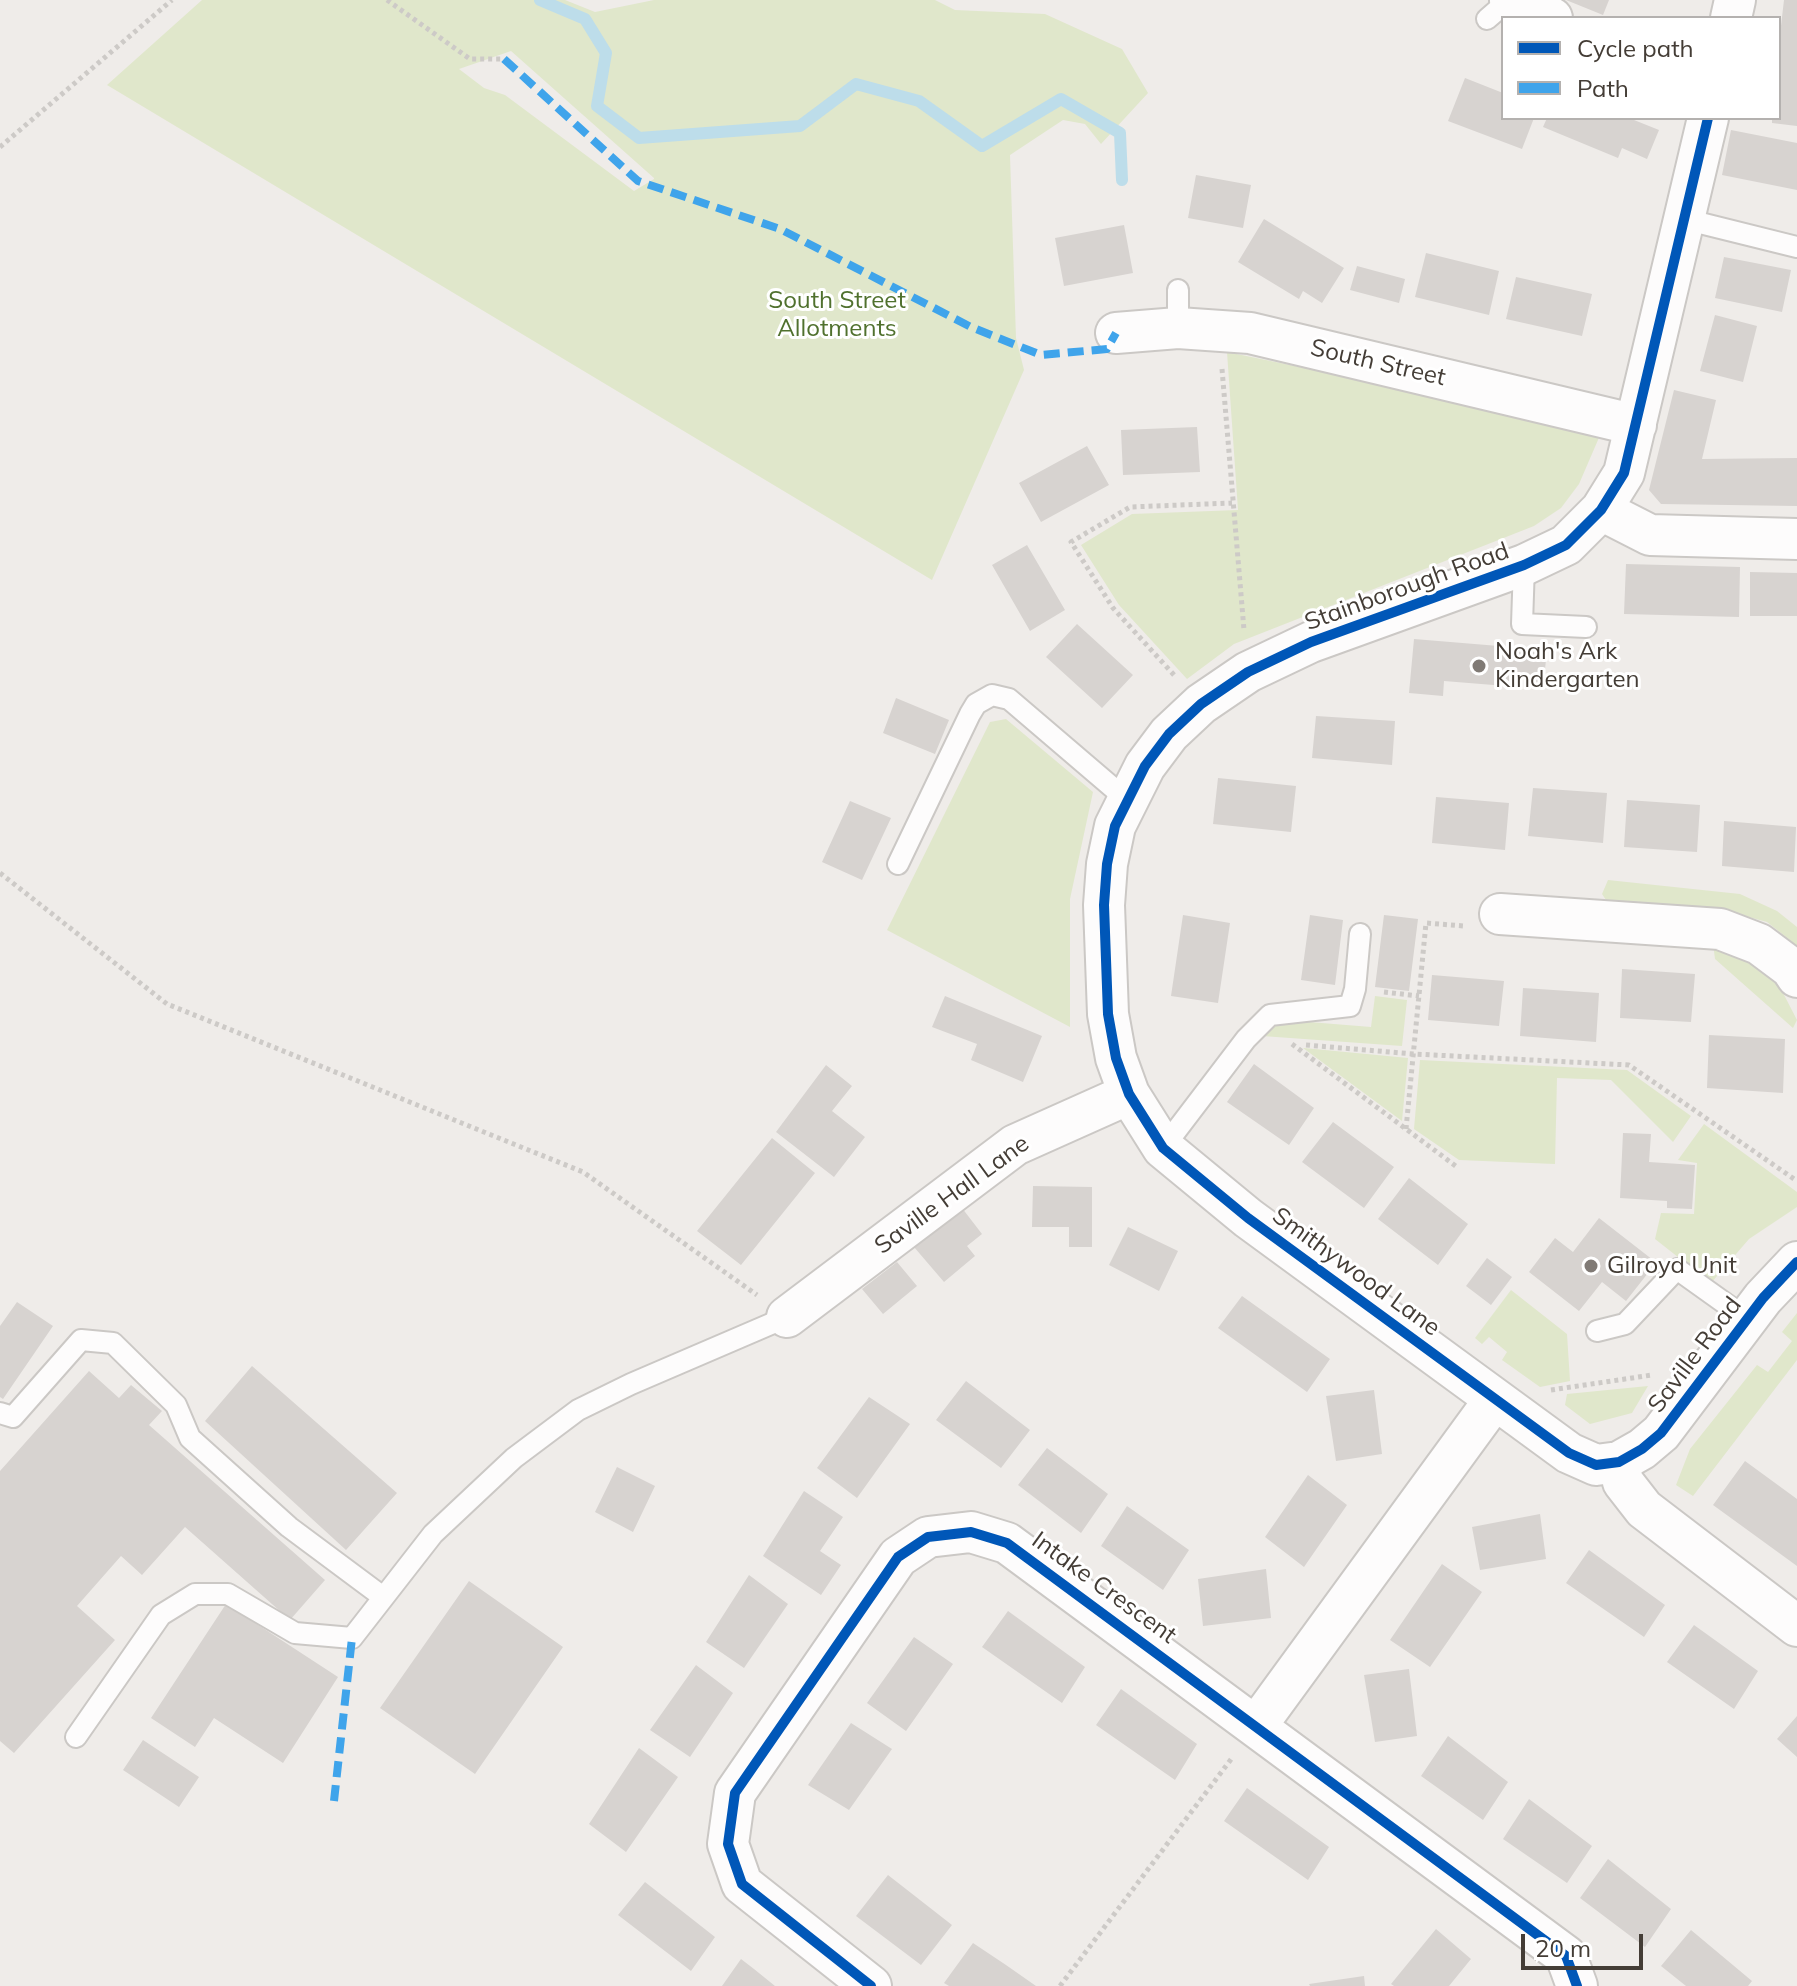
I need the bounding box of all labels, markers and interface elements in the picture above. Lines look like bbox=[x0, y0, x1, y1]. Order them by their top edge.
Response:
legend bbox=[1501, 16, 1781, 120]
text: Cycle path bbox=[1577, 33, 1694, 63]
text: Path bbox=[1577, 73, 1629, 103]
park label: South Street Allotments bbox=[768, 287, 906, 343]
street label: South Street bbox=[1308, 333, 1448, 393]
street label: Stainborough Road bbox=[1301, 537, 1513, 637]
place label: Noah's Ark Kindergarten bbox=[1495, 638, 1640, 694]
marker: Noah's Ark Kindergarten bbox=[1470, 657, 1488, 675]
street label: Saville Hall Lane bbox=[869, 1129, 1035, 1261]
street label: Smithywood Lane bbox=[1266, 1201, 1446, 1343]
place label: Gilroyd Unit bbox=[1607, 1252, 1737, 1280]
marker: Gilroyd Unit bbox=[1582, 1257, 1600, 1275]
street label: Saville Road bbox=[1642, 1292, 1748, 1418]
street label: Intake Crescent bbox=[1026, 1526, 1182, 1650]
scale bar bbox=[1525, 1918, 1647, 1968]
text: 20 m bbox=[1535, 1933, 1591, 1963]

